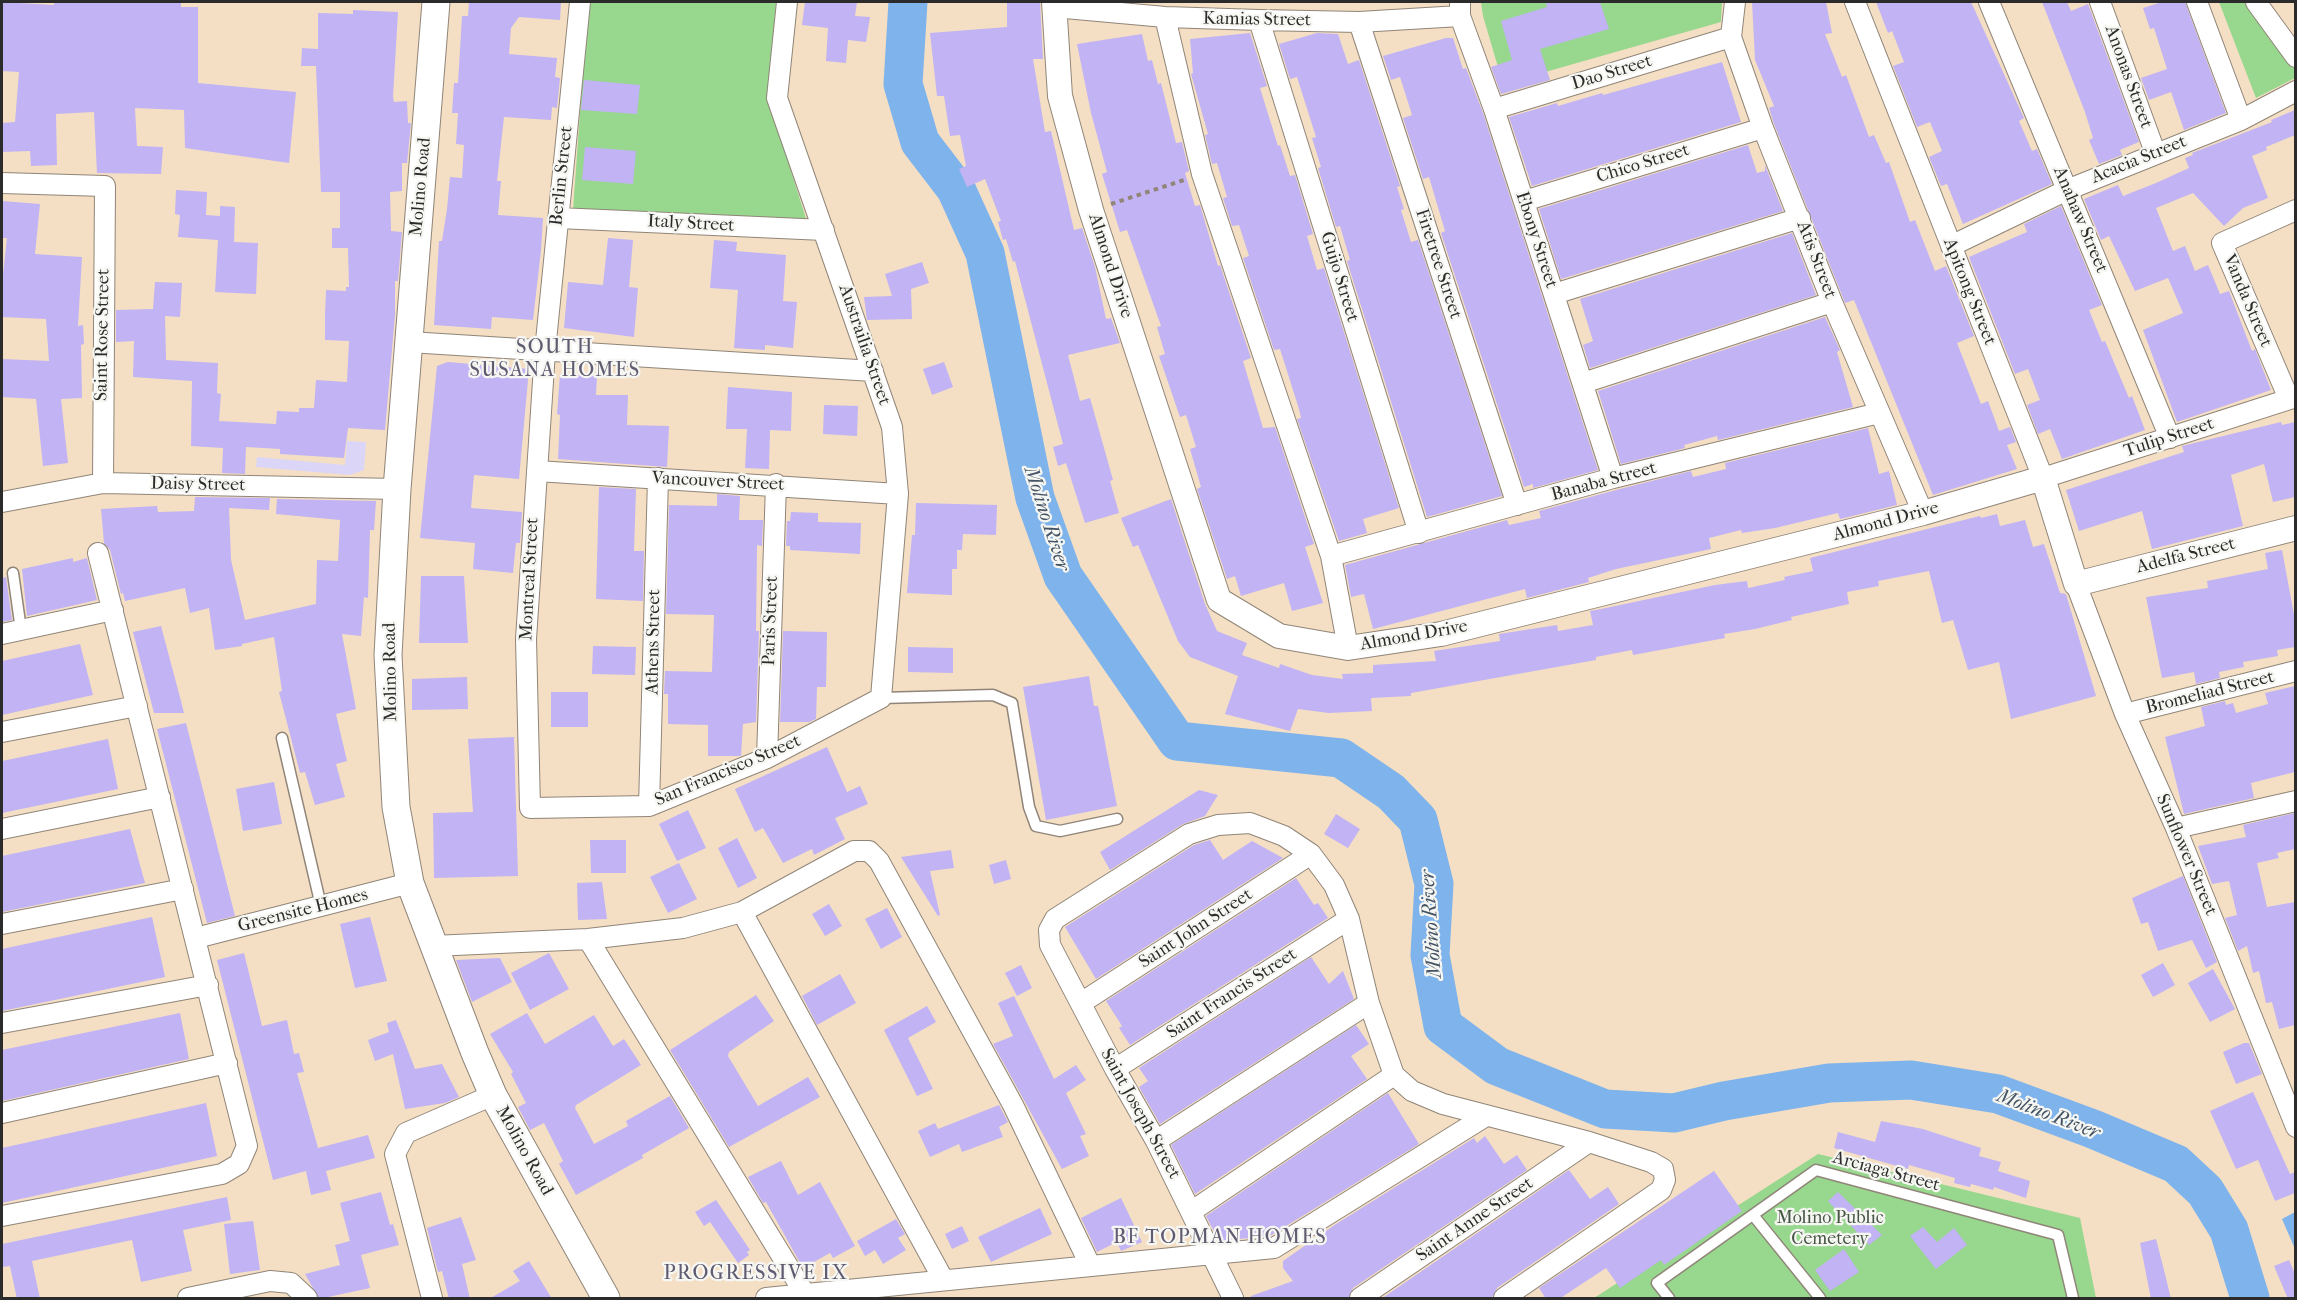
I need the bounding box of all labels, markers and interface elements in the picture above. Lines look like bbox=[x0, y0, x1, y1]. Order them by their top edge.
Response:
street label: Kamias Street bbox=[1203, 8, 1311, 32]
street label: Anonas Street bbox=[2099, 23, 2157, 131]
street label: Dao Street bbox=[1569, 51, 1655, 95]
street label: Berlin Street bbox=[546, 125, 578, 227]
street label: Acacia Street bbox=[2088, 131, 2190, 189]
street label: Molino Road bbox=[406, 137, 436, 237]
street label: Chico Street bbox=[1594, 140, 1692, 188]
street label: Anahaw Street bbox=[2048, 164, 2112, 276]
street label: Ebony Street bbox=[1510, 189, 1562, 291]
street label: Firetree Street bbox=[1410, 206, 1466, 322]
street label: Italy Street bbox=[647, 211, 735, 237]
street label: Almond Drive bbox=[1083, 211, 1137, 321]
street label: Atis Street bbox=[1791, 218, 1841, 302]
street label: Guijo Street bbox=[1315, 229, 1363, 325]
street label: Apitong Street bbox=[1938, 235, 2000, 349]
street label: Vanda Street bbox=[2218, 251, 2276, 351]
street label: Saint Rose Street bbox=[91, 269, 115, 401]
street label: Austrailia Street bbox=[833, 282, 895, 408]
district label: SOUTH SUSANA HOMES bbox=[469, 336, 641, 383]
street label: Tulip Street bbox=[2121, 413, 2217, 463]
street label: Banaba Street bbox=[1549, 458, 1659, 506]
water label: Molino River bbox=[1018, 464, 1074, 574]
street label: Vancouver Street bbox=[651, 468, 785, 496]
street label: Daisy Street bbox=[150, 473, 246, 497]
street label: Almond Drive bbox=[1831, 498, 1941, 546]
street label: Montreal Street bbox=[516, 517, 544, 641]
street label: Adelfa Street bbox=[2134, 533, 2238, 579]
street label: Paris Street bbox=[759, 576, 783, 666]
street label: Athens Street bbox=[642, 589, 666, 695]
street label: Almond Drive bbox=[1359, 616, 1469, 656]
street label: Molino Road bbox=[379, 622, 403, 722]
street label: Bromeliad Street bbox=[2143, 667, 2277, 719]
street label: San Francisco Street bbox=[652, 731, 804, 811]
street label: Sunflower Street bbox=[2151, 791, 2221, 919]
water label: Molino River bbox=[1416, 869, 1448, 979]
street label: Greensite Homes bbox=[236, 884, 370, 938]
street label: Saint John Street bbox=[1135, 884, 1257, 974]
street label: Saint Francis Street bbox=[1163, 944, 1301, 1044]
street label: Saint Joseph Street bbox=[1095, 1045, 1185, 1183]
water label: Molino River bbox=[1993, 1084, 2103, 1146]
street label: Molino Road bbox=[491, 1102, 557, 1200]
street label: Arciaga Street bbox=[1830, 1147, 1942, 1197]
street label: Saint Anne Street bbox=[1412, 1173, 1538, 1267]
park label: Molino Public Cemetery bbox=[1776, 1208, 1884, 1250]
district label: BF TOPMAN HOMES bbox=[1113, 1226, 1327, 1250]
district label: PROGRESSIVE IX bbox=[663, 1262, 849, 1286]

